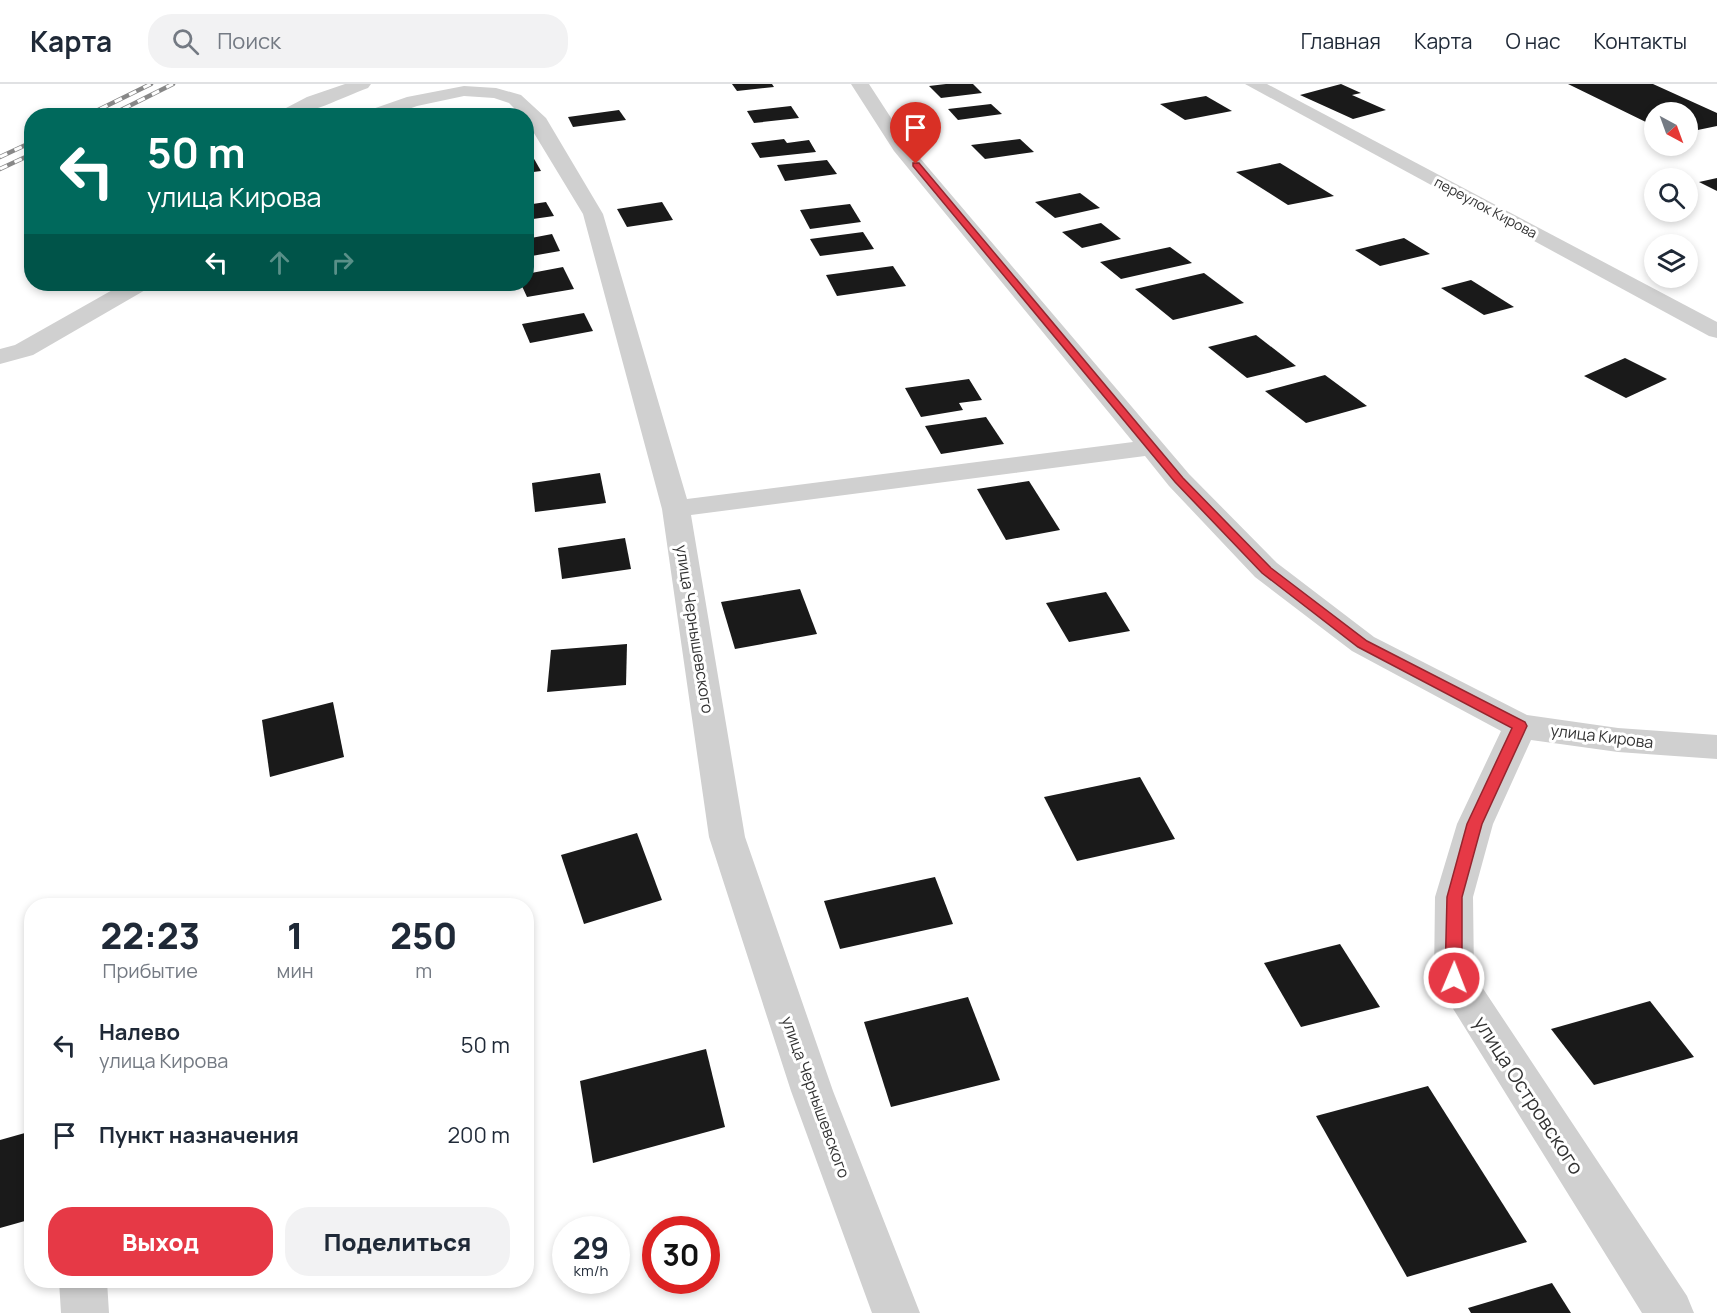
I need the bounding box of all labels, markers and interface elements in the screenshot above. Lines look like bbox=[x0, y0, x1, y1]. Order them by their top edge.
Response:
search box bbox=[148, 14, 568, 68]
text: Карта bbox=[30, 22, 112, 60]
icon: search bbox=[169, 25, 202, 58]
text: Поиск bbox=[217, 26, 281, 56]
text: Главная bbox=[1301, 27, 1381, 55]
text: Карта bbox=[1414, 27, 1472, 55]
text: О нас bbox=[1505, 27, 1561, 55]
text: Контакты bbox=[1594, 27, 1687, 55]
pin bbox=[890, 102, 941, 164]
north arrow bbox=[1644, 102, 1698, 156]
map controls bbox=[1644, 102, 1698, 288]
icon: arrive bbox=[899, 111, 932, 144]
text: 50 m bbox=[147, 123, 245, 181]
icon: left bbox=[48, 132, 126, 210]
button: search bbox=[1644, 168, 1698, 222]
street label: переулок Кирова bbox=[1431, 172, 1541, 242]
text: улица Кирова bbox=[147, 178, 321, 215]
button: layers bbox=[1644, 234, 1698, 288]
icon: left bbox=[200, 246, 233, 279]
icon: ahead bbox=[263, 246, 296, 279]
icon: right bbox=[326, 246, 359, 279]
street label: улица Чернышевского bbox=[671, 543, 719, 715]
street label: улица Кирова bbox=[1549, 719, 1655, 753]
text: 22:23 bbox=[101, 911, 200, 960]
text: 1 bbox=[287, 911, 303, 960]
text: 250 bbox=[390, 911, 457, 960]
position arrow bbox=[1422, 946, 1486, 1010]
text: Прибытие bbox=[103, 957, 198, 984]
text: мин bbox=[277, 957, 314, 984]
text: m bbox=[415, 957, 432, 984]
street label: улица Островского bbox=[1468, 1011, 1590, 1180]
street label: улица Чернышевского bbox=[776, 1013, 856, 1181]
text: Налево bbox=[99, 1017, 180, 1047]
icon: left bbox=[48, 1029, 81, 1062]
text: 50 m bbox=[461, 1030, 510, 1060]
text: улица Кирова bbox=[99, 1047, 228, 1074]
icon: arrive bbox=[48, 1119, 81, 1152]
text: Пункт назначения bbox=[99, 1120, 299, 1150]
text: 200 m bbox=[448, 1120, 510, 1150]
button: Выход bbox=[48, 1207, 273, 1276]
button: Поделиться bbox=[285, 1207, 510, 1276]
speed limit sign: 30 bbox=[642, 1216, 720, 1294]
text: 29 bbox=[573, 1227, 609, 1268]
text: km/h bbox=[574, 1260, 608, 1281]

